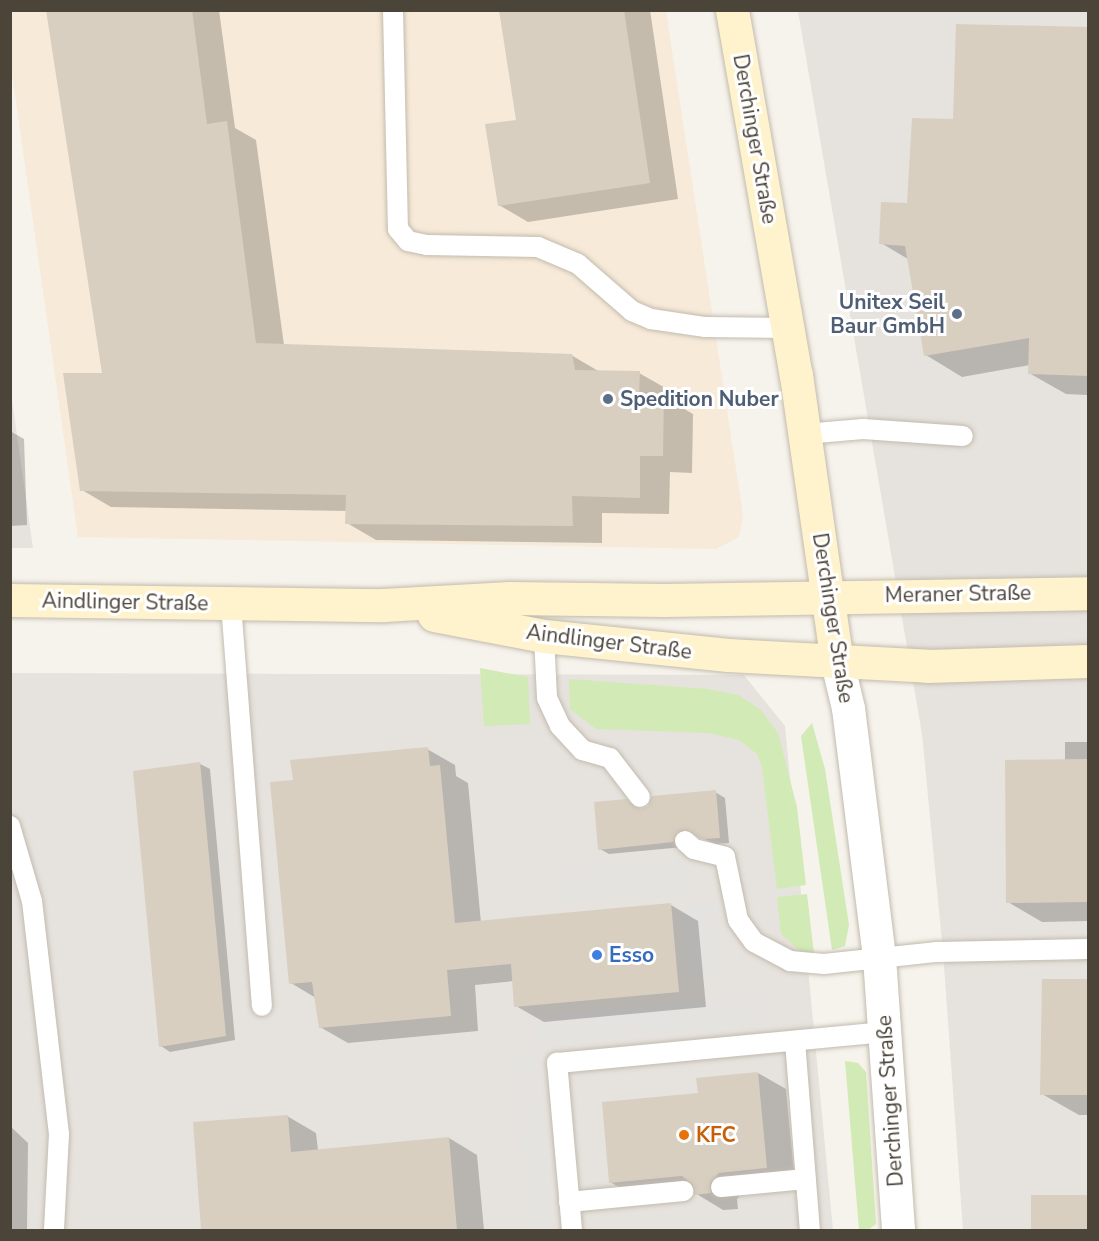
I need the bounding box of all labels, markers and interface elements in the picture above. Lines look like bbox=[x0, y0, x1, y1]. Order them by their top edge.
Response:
street label: Derchinger Straße bbox=[728, 52, 782, 226]
place label: Unitex Seil Baur GmbH bbox=[830, 289, 945, 339]
marker: Unitex Seil Baur GmbH bbox=[950, 307, 964, 321]
place label: Spedition Nuber bbox=[620, 386, 779, 412]
marker: Spedition Nuber bbox=[601, 392, 615, 406]
street label: Derchinger Straße bbox=[807, 531, 859, 705]
street label: Meraner Straße bbox=[885, 580, 1031, 608]
street label: Aindlinger Straße bbox=[41, 588, 209, 616]
street label: Aindlinger Straße bbox=[525, 619, 693, 665]
place label: Esso bbox=[609, 942, 654, 968]
marker: Esso bbox=[590, 948, 604, 962]
street label: Derchinger Straße bbox=[871, 1014, 909, 1188]
place label: KFC bbox=[696, 1122, 736, 1148]
marker: KFC bbox=[677, 1128, 691, 1142]

